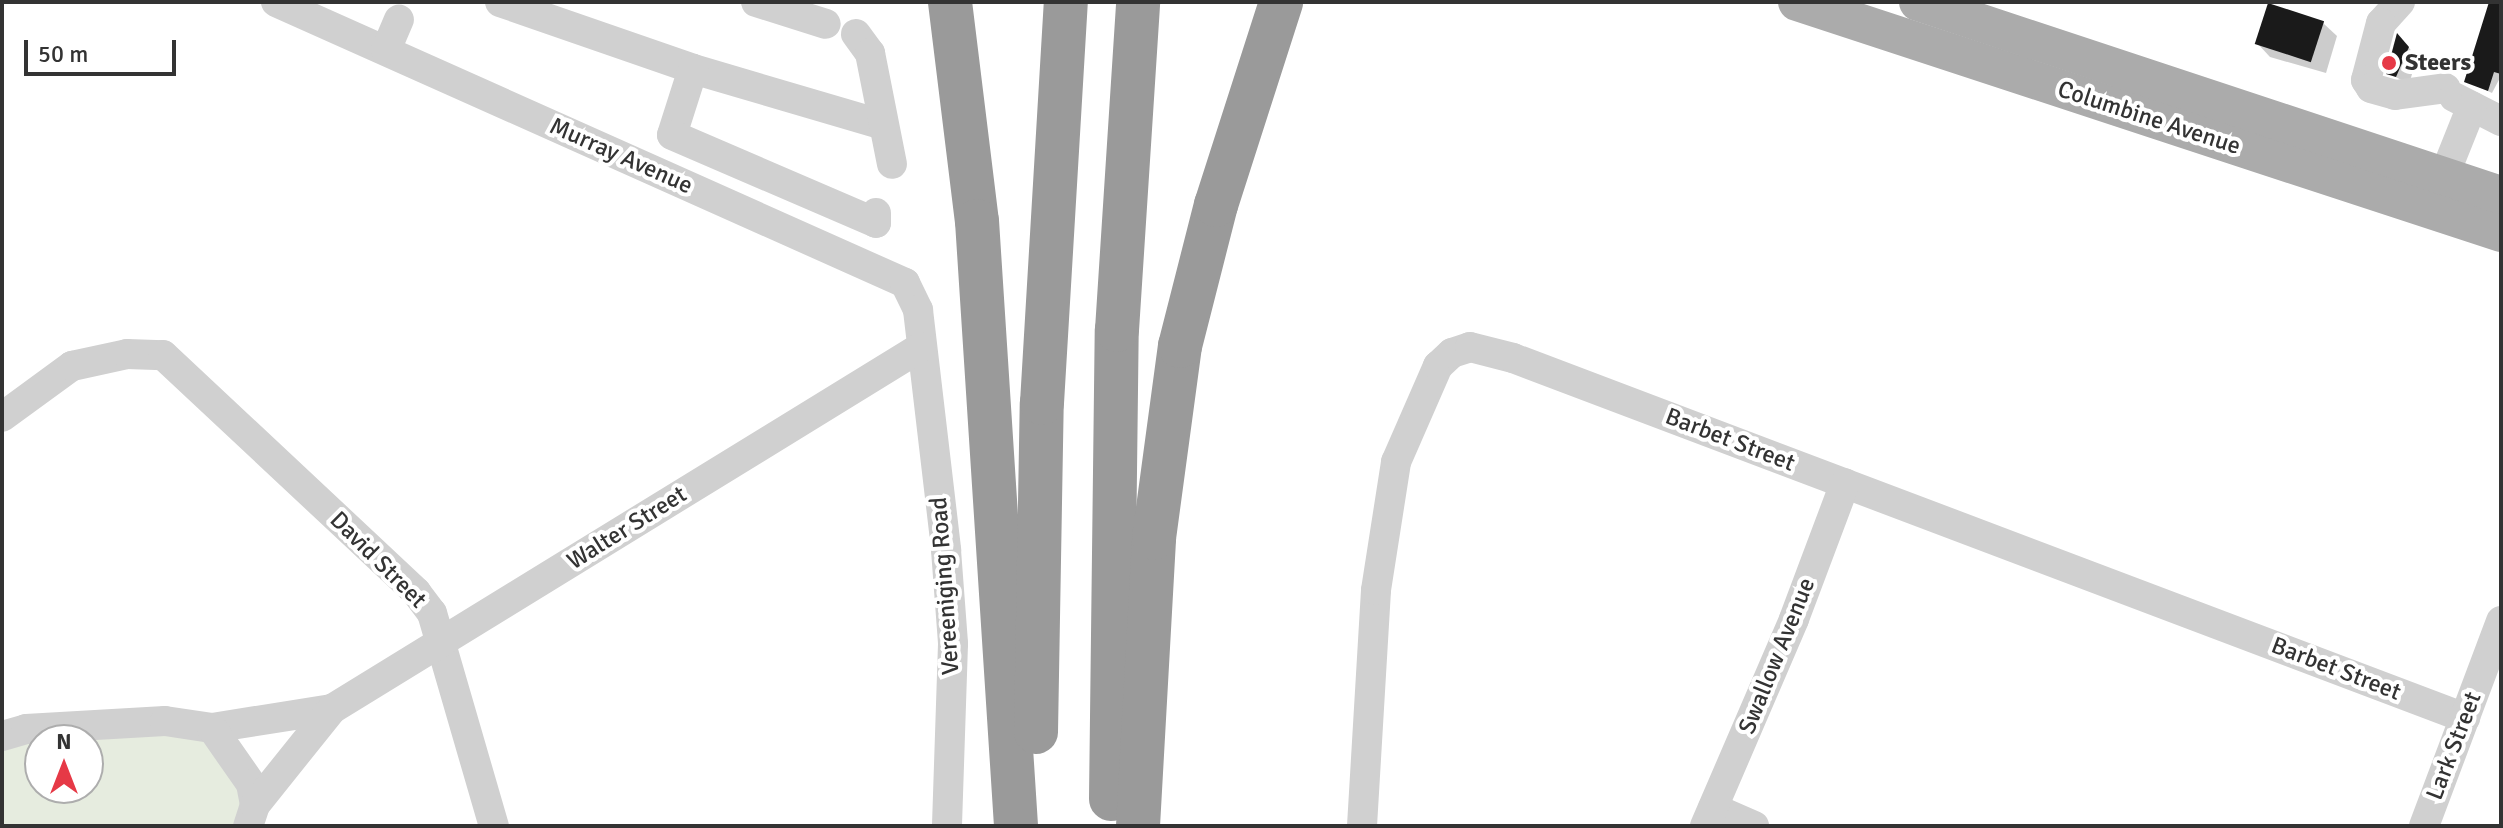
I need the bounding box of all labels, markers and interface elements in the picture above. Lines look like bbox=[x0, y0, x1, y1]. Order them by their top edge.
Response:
scale bar bbox=[28, 24, 180, 74]
text: 50 m bbox=[38, 39, 88, 69]
place label: Steers bbox=[2405, 49, 2471, 77]
marker: Steers bbox=[2380, 54, 2398, 72]
street label: Columbine Avenue bbox=[2054, 75, 2244, 161]
street label: Murray Avenue bbox=[545, 112, 697, 200]
street label: Barbet Street bbox=[1661, 402, 1799, 478]
street label: Walter Street bbox=[562, 480, 692, 576]
street label: Vereeniging Road bbox=[924, 496, 966, 676]
street label: David Street bbox=[324, 506, 432, 614]
street label: Swallow Avenue bbox=[1733, 574, 1821, 738]
street label: Barbet Street bbox=[2267, 631, 2405, 707]
street label: Lark Street bbox=[2420, 688, 2488, 804]
north arrow bbox=[24, 724, 104, 804]
text: N bbox=[56, 728, 72, 755]

